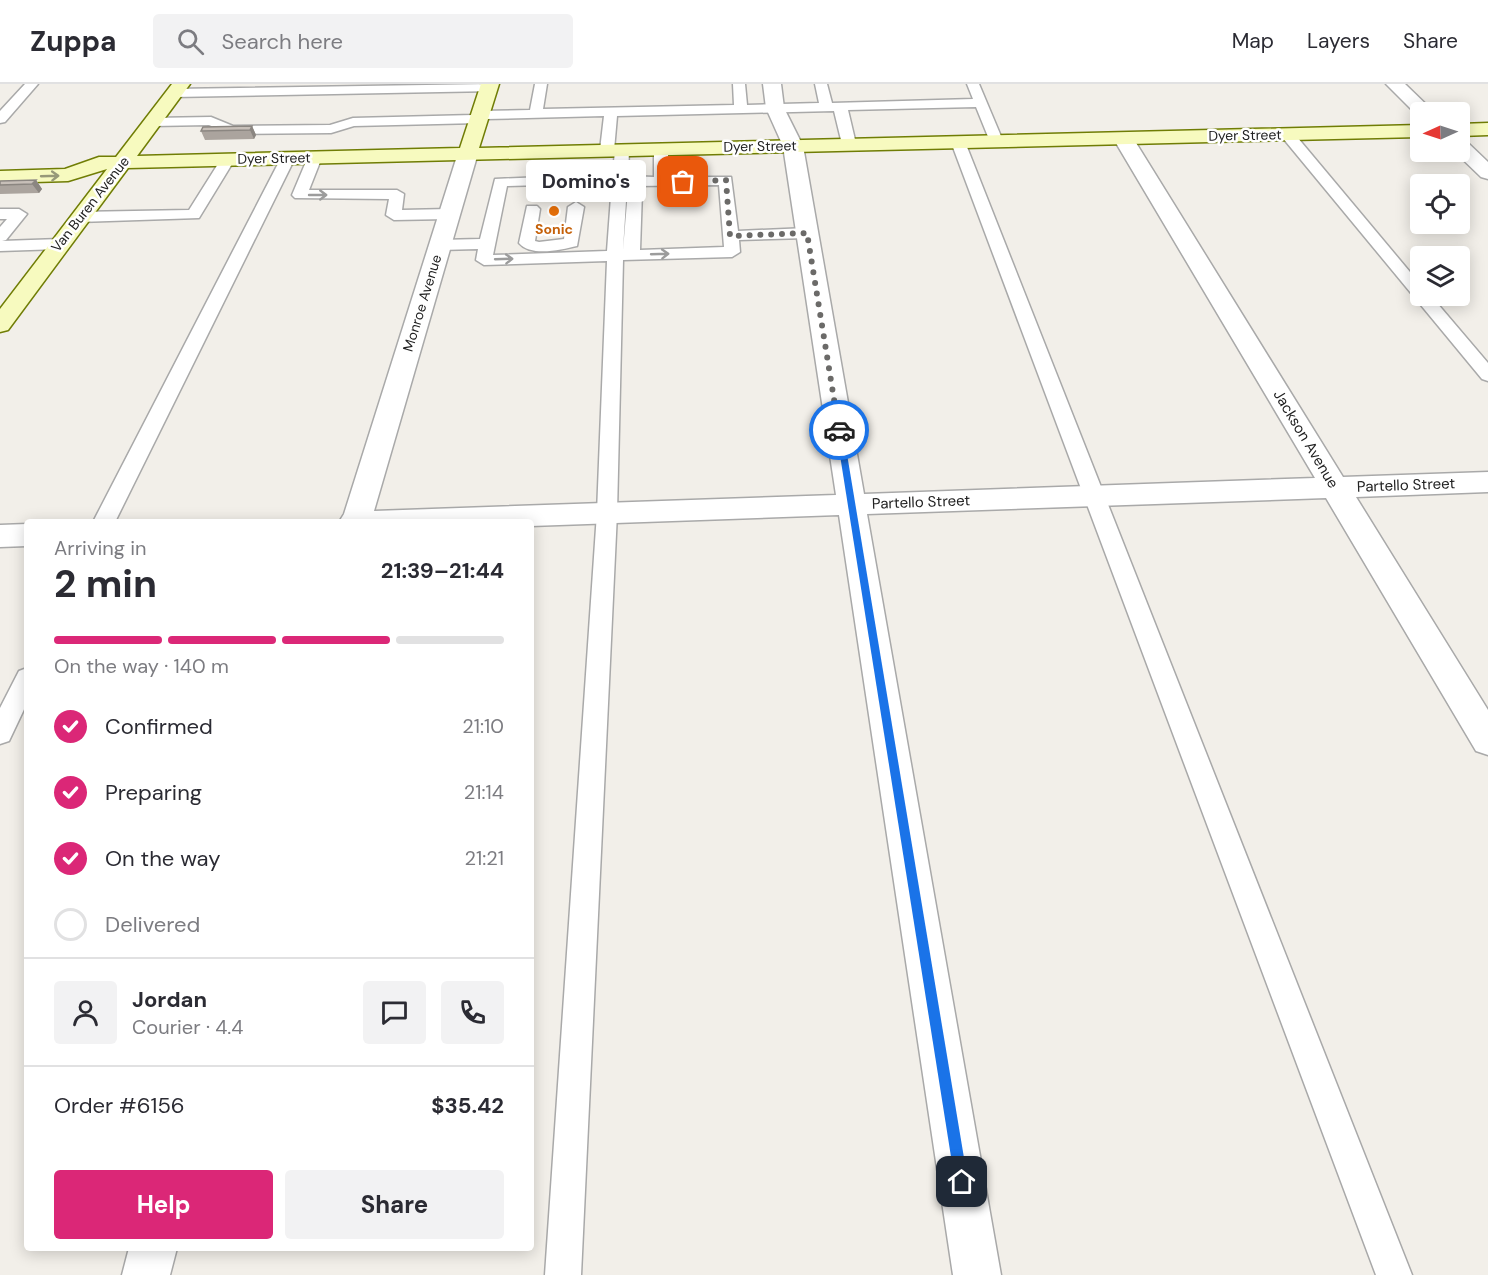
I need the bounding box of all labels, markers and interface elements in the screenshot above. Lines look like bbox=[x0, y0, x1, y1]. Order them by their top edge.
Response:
search box bbox=[153, 14, 573, 68]
text: Zuppa bbox=[30, 23, 117, 60]
icon: search bbox=[174, 25, 207, 58]
text: Search here bbox=[222, 27, 343, 56]
text: Map bbox=[1232, 27, 1274, 55]
text: Layers bbox=[1307, 27, 1370, 55]
text: Share bbox=[1403, 27, 1458, 55]
north arrow bbox=[1410, 102, 1470, 162]
map controls bbox=[1410, 102, 1470, 306]
street label: Dyer Street bbox=[1208, 125, 1282, 145]
street label: Dyer Street bbox=[723, 136, 797, 156]
street label: Dyer Street bbox=[237, 148, 311, 168]
street label: Van Buren Avenue bbox=[47, 152, 133, 255]
pin bbox=[657, 156, 708, 207]
callout: Domino's bbox=[527, 161, 647, 203]
icon: bag bbox=[666, 165, 699, 198]
text: Domino's bbox=[542, 168, 630, 194]
one-way arrow bbox=[40, 170, 60, 182]
button: locate bbox=[1410, 174, 1470, 234]
one-way arrow bbox=[307, 189, 327, 201]
marker: Sonic bbox=[547, 204, 561, 218]
place label: Sonic bbox=[535, 220, 573, 238]
button: layers bbox=[1410, 246, 1470, 306]
one-way arrow bbox=[650, 248, 670, 260]
street label: Monroe Avenue bbox=[399, 252, 445, 354]
one-way arrow bbox=[494, 253, 514, 265]
street label: Jackson Avenue bbox=[1269, 386, 1343, 492]
courier bbox=[809, 400, 869, 460]
icon: car bbox=[823, 414, 856, 447]
street label: Partello Street bbox=[1357, 473, 1456, 497]
street label: Partello Street bbox=[872, 490, 971, 514]
text: Arriving in bbox=[54, 535, 146, 561]
text: 21:39–21:44 bbox=[381, 556, 504, 585]
text: 2 min bbox=[54, 558, 157, 609]
text: On the way · 140 m bbox=[54, 653, 229, 679]
icon: check bbox=[54, 710, 87, 743]
text: Confirmed bbox=[105, 712, 213, 741]
text: 21:10 bbox=[462, 713, 504, 739]
icon: check bbox=[54, 776, 87, 809]
text: Preparing bbox=[105, 778, 202, 807]
text: 21:14 bbox=[464, 779, 504, 805]
icon: check bbox=[54, 842, 87, 875]
text: On the way bbox=[105, 844, 220, 873]
text: 21:21 bbox=[464, 845, 504, 871]
text: Delivered bbox=[105, 910, 200, 939]
button: person bbox=[54, 981, 117, 1044]
button: chat bbox=[363, 981, 426, 1044]
button: phone bbox=[441, 981, 504, 1044]
text: Jordan bbox=[132, 985, 207, 1014]
text: Courier · 4.4 bbox=[132, 1014, 243, 1040]
text: Order #6156 bbox=[54, 1091, 185, 1120]
text: $35.42 bbox=[431, 1091, 504, 1120]
pin bbox=[936, 1156, 987, 1207]
icon: home bbox=[945, 1165, 978, 1198]
button: Help bbox=[54, 1170, 273, 1239]
button: Share bbox=[285, 1170, 504, 1239]

